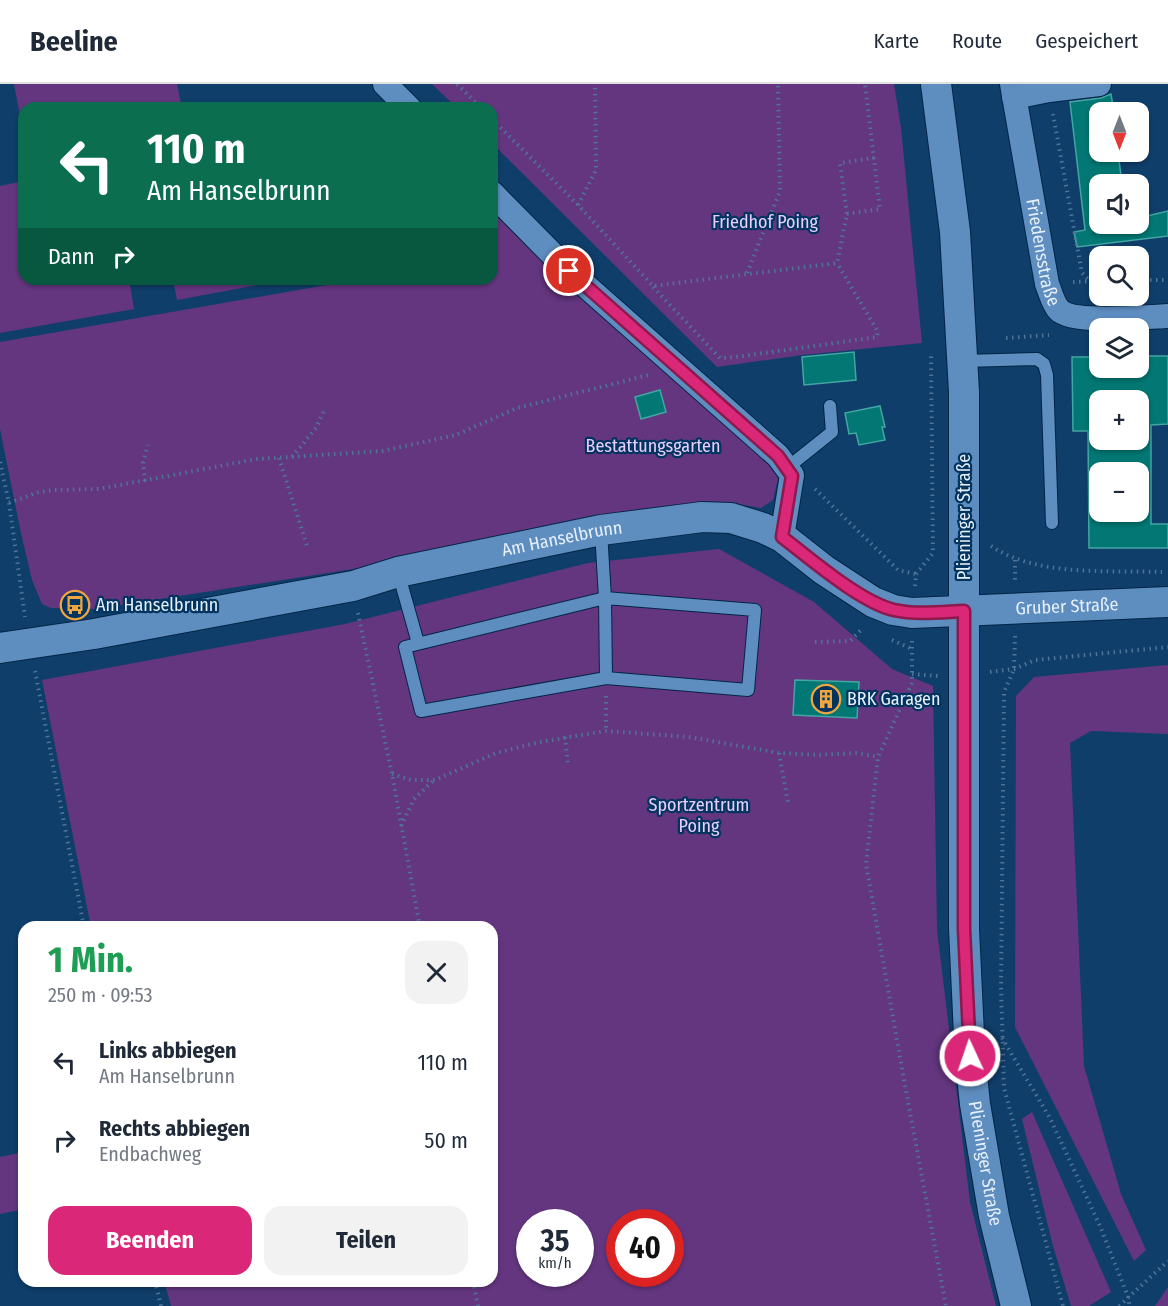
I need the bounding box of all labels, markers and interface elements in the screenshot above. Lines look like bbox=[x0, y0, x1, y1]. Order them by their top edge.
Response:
text: Beeline bbox=[30, 25, 118, 58]
text: Karte bbox=[874, 28, 919, 54]
text: Route bbox=[952, 28, 1002, 54]
text: Gespeichert bbox=[1035, 28, 1138, 54]
north arrow bbox=[1089, 102, 1149, 162]
map controls bbox=[1089, 102, 1149, 522]
text: 110 m bbox=[147, 124, 246, 174]
icon: left bbox=[48, 126, 126, 204]
button: sound bbox=[1089, 174, 1149, 234]
text: Am Hanselbrunn bbox=[147, 175, 331, 207]
street label: Friedensstraße bbox=[1021, 197, 1065, 310]
park label: Friedhof Poing bbox=[712, 211, 819, 233]
icon: right bbox=[107, 240, 140, 273]
text: Dann bbox=[48, 243, 95, 270]
pin bbox=[543, 245, 594, 296]
button: search bbox=[1089, 246, 1149, 306]
icon: arrive bbox=[552, 254, 585, 287]
button: layers bbox=[1089, 318, 1149, 378]
button: + bbox=[1089, 390, 1149, 450]
park label: Bestattungsgarten bbox=[586, 435, 720, 457]
street label: Plieninger Straße bbox=[953, 454, 975, 580]
button: − bbox=[1089, 462, 1149, 522]
street label: Am Hanselbrunn bbox=[500, 516, 624, 561]
bus stop icon: Am Hanselbrunn bbox=[59, 589, 91, 621]
street label: Gruber Straße bbox=[1015, 593, 1119, 620]
place label: Am Hanselbrunn bbox=[96, 594, 218, 616]
building icon: BRK Garagen bbox=[810, 683, 842, 715]
place label: BRK Garagen bbox=[847, 688, 940, 710]
park label: Sportzentrum Poing bbox=[649, 794, 749, 837]
text: 1 Min. bbox=[48, 938, 133, 982]
button: close bbox=[405, 941, 468, 1004]
text: 250 m · 09:53 bbox=[48, 983, 153, 1007]
position arrow bbox=[938, 1024, 1002, 1088]
text: Links abbiegen bbox=[99, 1037, 237, 1064]
icon: left bbox=[48, 1046, 81, 1079]
text: 110 m bbox=[418, 1049, 468, 1076]
text: Am Hanselbrunn bbox=[99, 1064, 235, 1088]
street label: Plieninger Straße bbox=[964, 1099, 1007, 1228]
text: Rechts abbiegen bbox=[99, 1115, 250, 1142]
icon: right bbox=[48, 1124, 81, 1157]
text: 50 m bbox=[424, 1127, 468, 1154]
text: Endbachweg bbox=[99, 1142, 201, 1166]
button: Beenden bbox=[48, 1206, 252, 1275]
button: Teilen bbox=[264, 1206, 468, 1275]
speed limit sign: 40 bbox=[606, 1209, 684, 1287]
text: 35 bbox=[541, 1223, 569, 1259]
text: km/h bbox=[538, 1254, 572, 1272]

